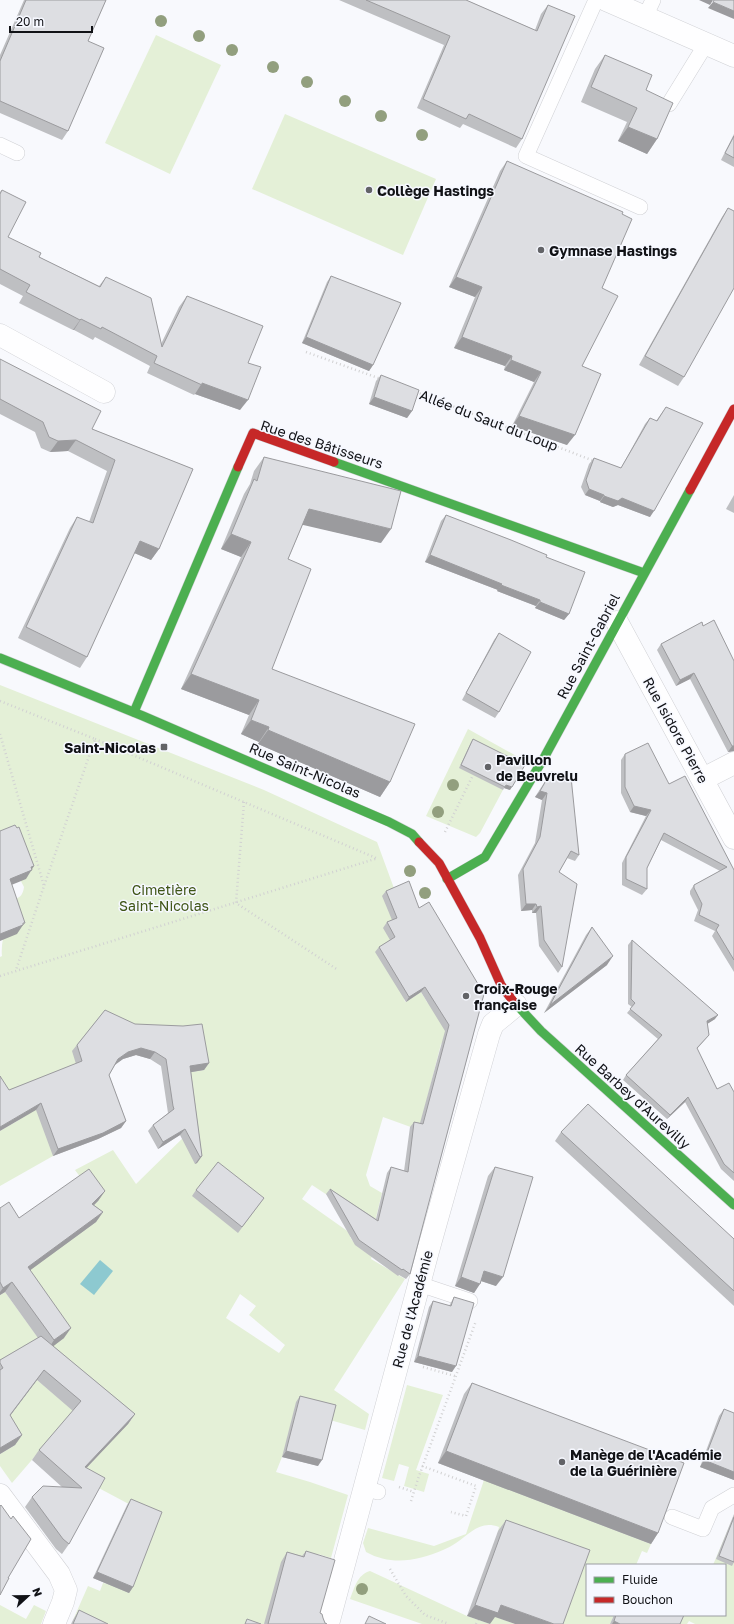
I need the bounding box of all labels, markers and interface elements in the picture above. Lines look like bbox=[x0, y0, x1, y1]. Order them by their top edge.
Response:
scale bar bbox=[10, 8, 92, 34]
text: 20 m bbox=[16, 14, 44, 29]
place label: Collège Hastings bbox=[377, 182, 494, 199]
marker: Collège Hastings bbox=[364, 185, 374, 195]
place label: Gymnase Hastings bbox=[549, 242, 677, 259]
marker: Gymnase Hastings bbox=[536, 245, 546, 255]
street label: Allée du Saut du Loup bbox=[418, 386, 560, 454]
street label: Rue des Bâtisseurs bbox=[259, 416, 385, 472]
street label: Rue Saint-Gabriel bbox=[553, 590, 623, 702]
street label: Rue Isidore Pierre bbox=[640, 674, 712, 786]
place label: Saint-Nicolas bbox=[64, 739, 156, 756]
street label: Rue Saint-Nicolas bbox=[247, 739, 363, 801]
marker: Saint-Nicolas bbox=[159, 742, 169, 752]
place label: Pavillon de Beuvrelu bbox=[496, 751, 578, 784]
marker: Pavillon de Beuvrelu bbox=[483, 762, 493, 772]
park label: Cimetière Saint-Nicolas bbox=[119, 881, 209, 914]
place label: Croix-Rouge française bbox=[474, 980, 558, 1013]
marker: Croix-Rouge française bbox=[461, 991, 471, 1001]
street label: Rue Barbey d'Aurevilly bbox=[572, 1040, 694, 1152]
street label: Rue de l'Académie bbox=[388, 1248, 436, 1370]
place label: Manège de l'Académie de la Guérinière bbox=[570, 1446, 722, 1479]
marker: Manège de l'Académie de la Guérinière bbox=[557, 1457, 567, 1467]
legend bbox=[586, 1564, 726, 1616]
text: Fluide bbox=[622, 1572, 658, 1587]
north arrow bbox=[8, 1576, 48, 1616]
text: N bbox=[30, 1586, 45, 1598]
text: Bouchon bbox=[622, 1592, 673, 1607]

